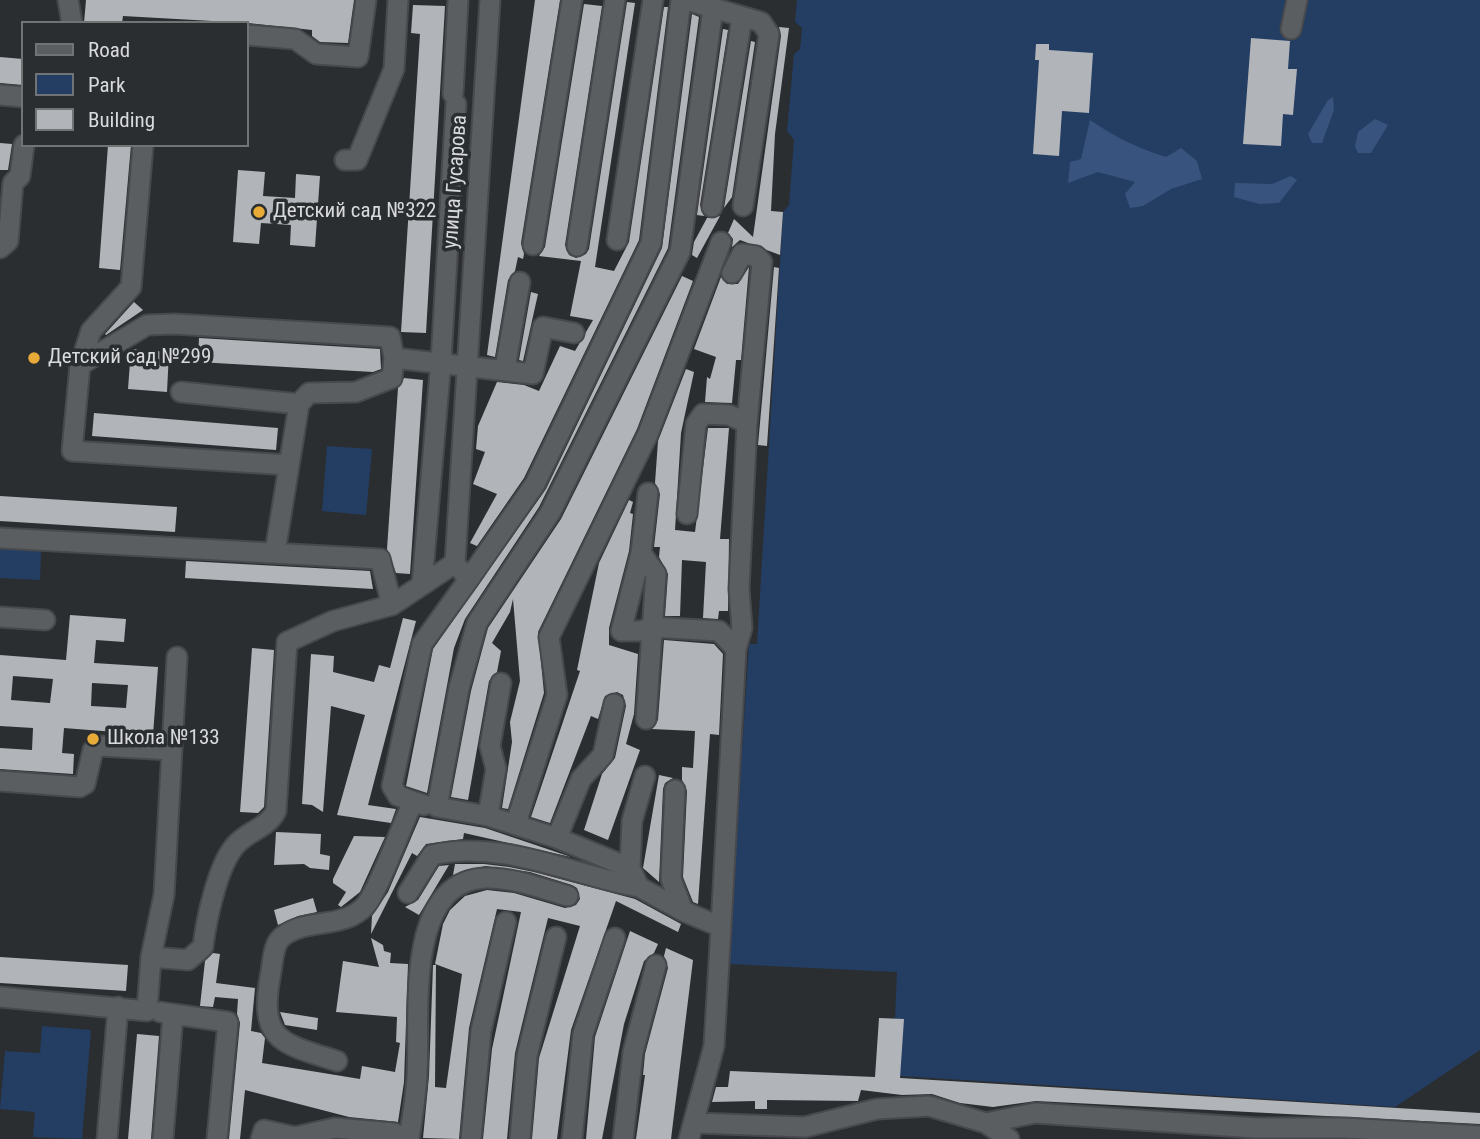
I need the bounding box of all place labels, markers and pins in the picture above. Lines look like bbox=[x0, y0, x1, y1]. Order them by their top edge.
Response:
place label: Детский сад №322 bbox=[273, 199, 436, 225]
marker: Детский сад №322 bbox=[251, 204, 267, 220]
place label: Детский сад №299 bbox=[48, 345, 211, 371]
marker: Детский сад №299 bbox=[26, 350, 42, 366]
place label: Школа №133 bbox=[107, 726, 220, 752]
marker: Школа №133 bbox=[85, 731, 101, 747]

